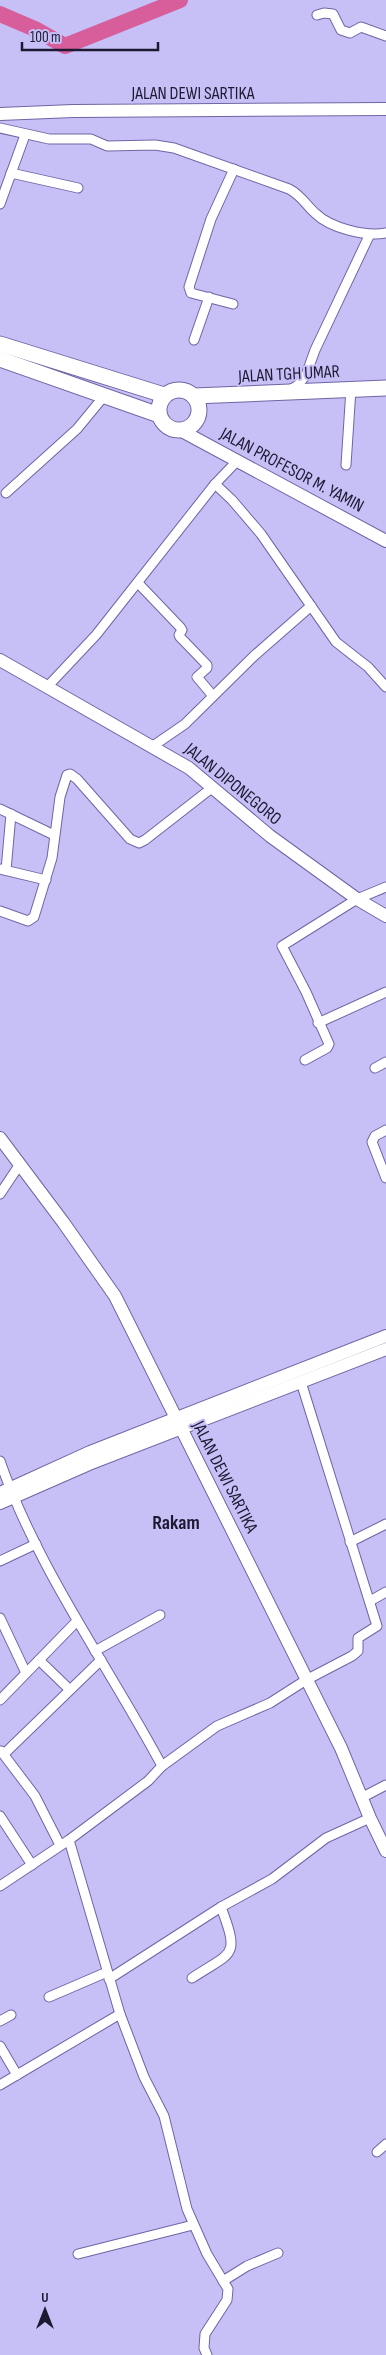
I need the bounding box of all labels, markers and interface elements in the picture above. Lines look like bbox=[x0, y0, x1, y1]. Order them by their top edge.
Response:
scale bar bbox=[22, 20, 159, 52]
text: 100 m bbox=[30, 28, 61, 47]
street label: JALAN DEWI SARTIKA bbox=[131, 83, 255, 104]
street label: JALAN TGH UMAR bbox=[237, 361, 340, 387]
street label: JALAN PROFESOR M. YAMIN bbox=[216, 423, 367, 517]
street label: JALAN DIPONEGORO bbox=[180, 738, 286, 829]
street label: JALAN DEWI SARTIKA bbox=[187, 1417, 262, 1537]
district label: Rakam bbox=[152, 1511, 200, 1535]
north arrow bbox=[20, 2285, 70, 2335]
text: U bbox=[41, 2289, 49, 2306]

